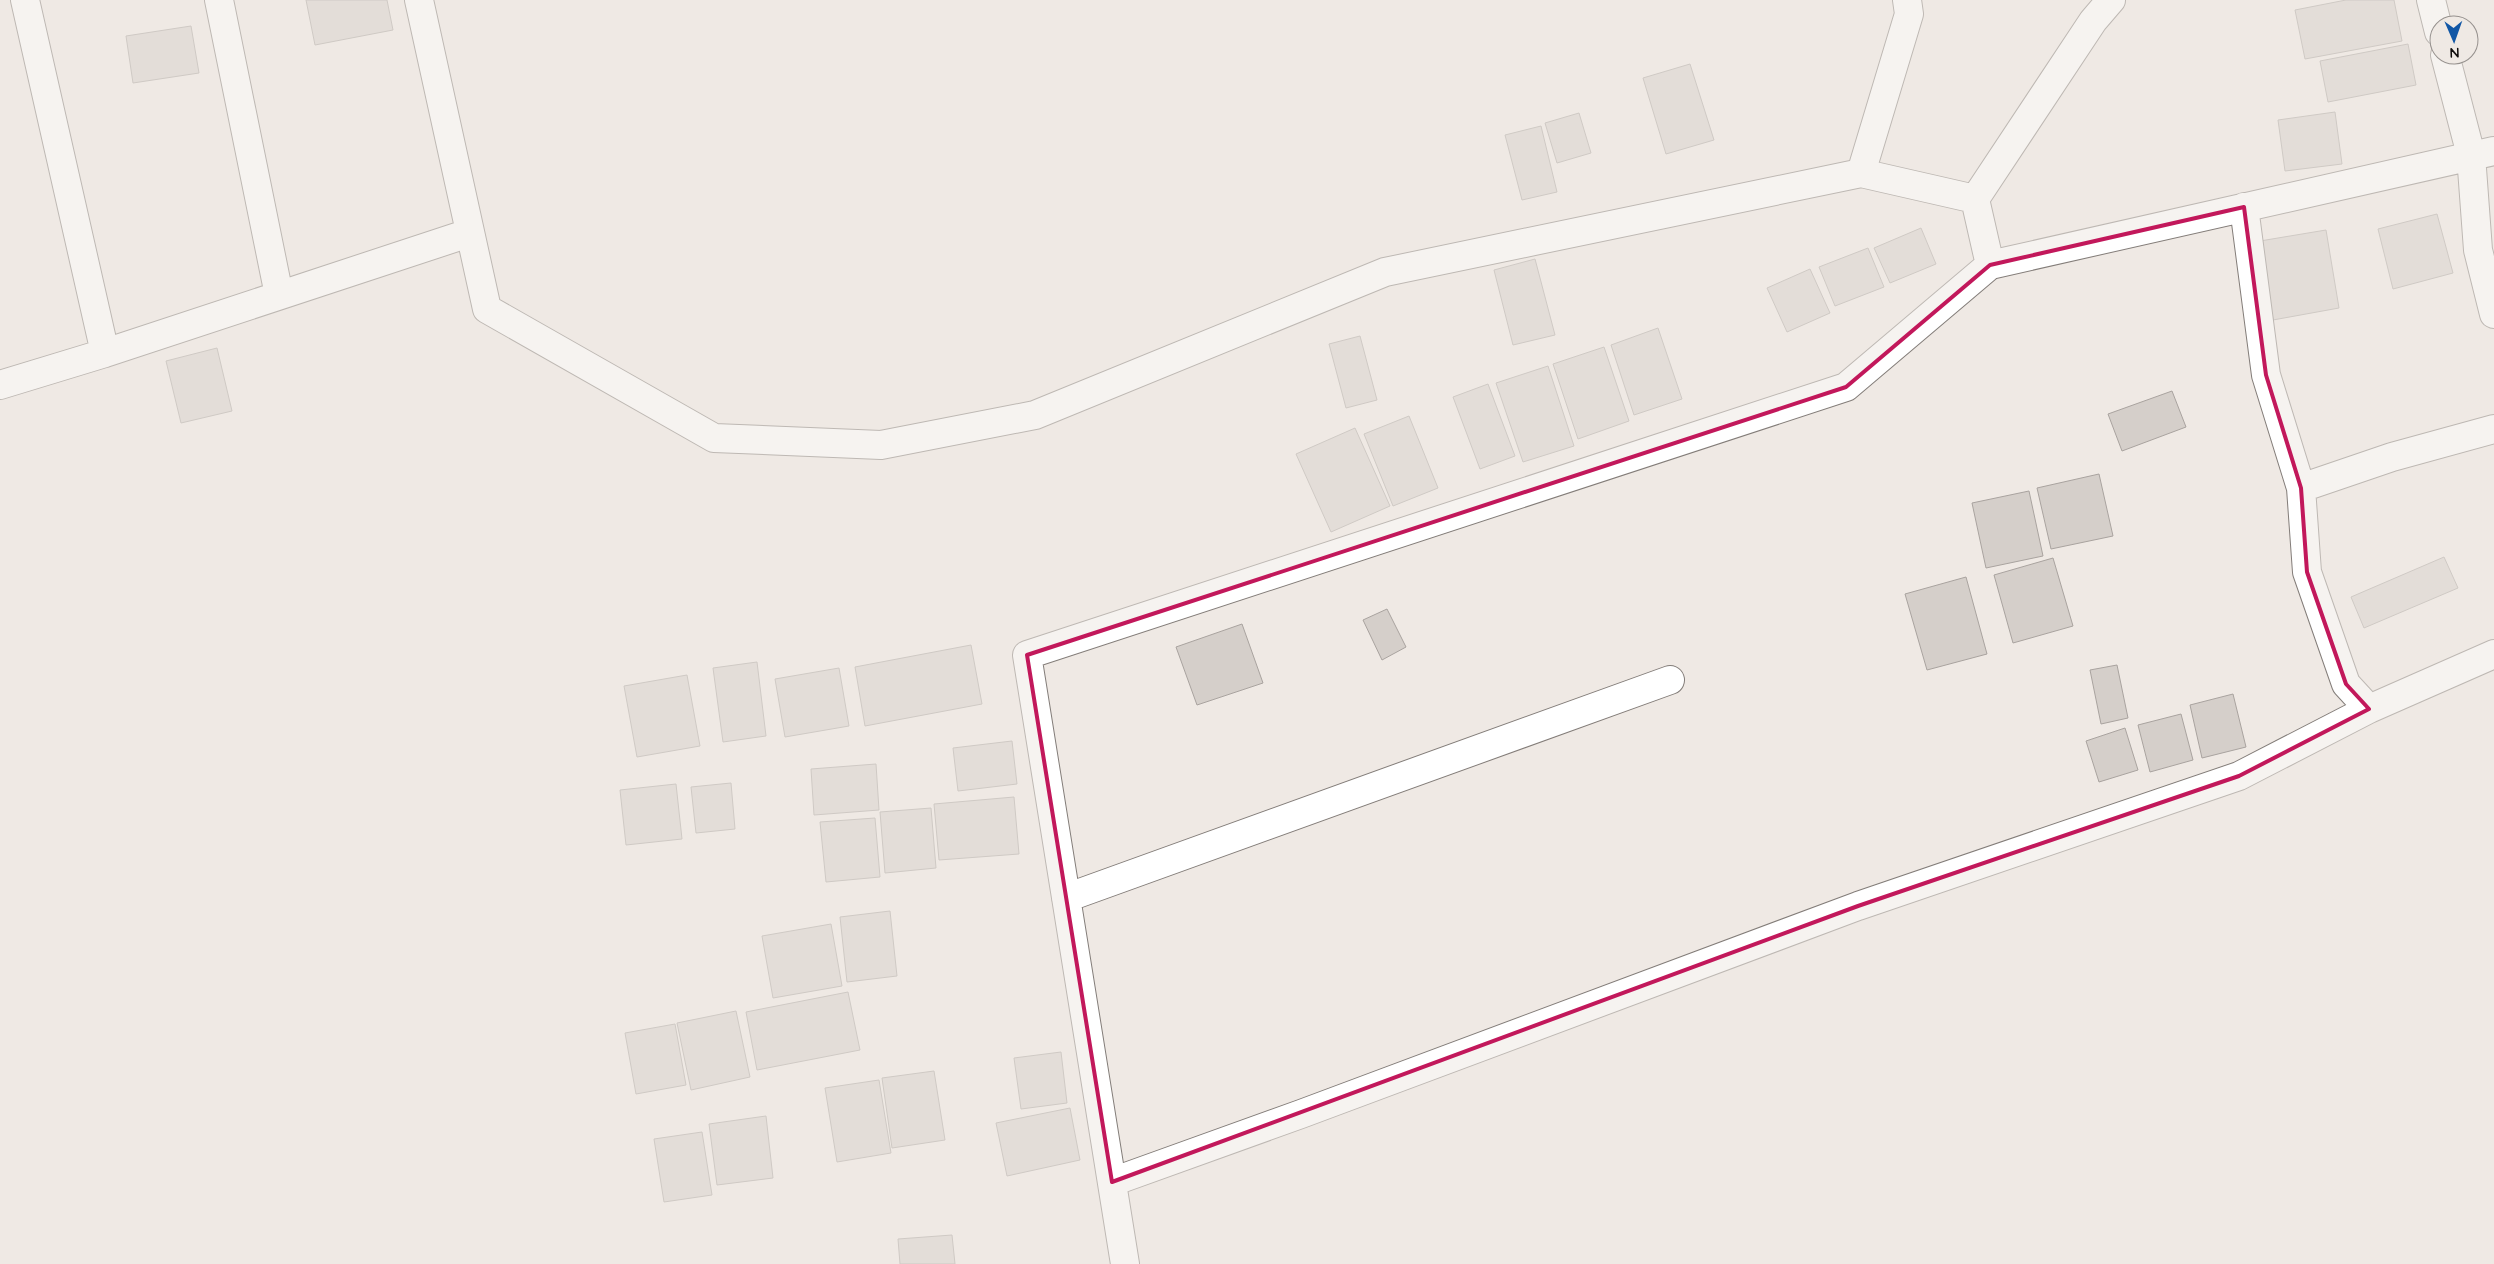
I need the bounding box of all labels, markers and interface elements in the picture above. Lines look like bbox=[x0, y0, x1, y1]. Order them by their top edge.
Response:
north arrow bbox=[2429, 15, 2479, 65]
text: N bbox=[2449, 44, 2460, 62]

